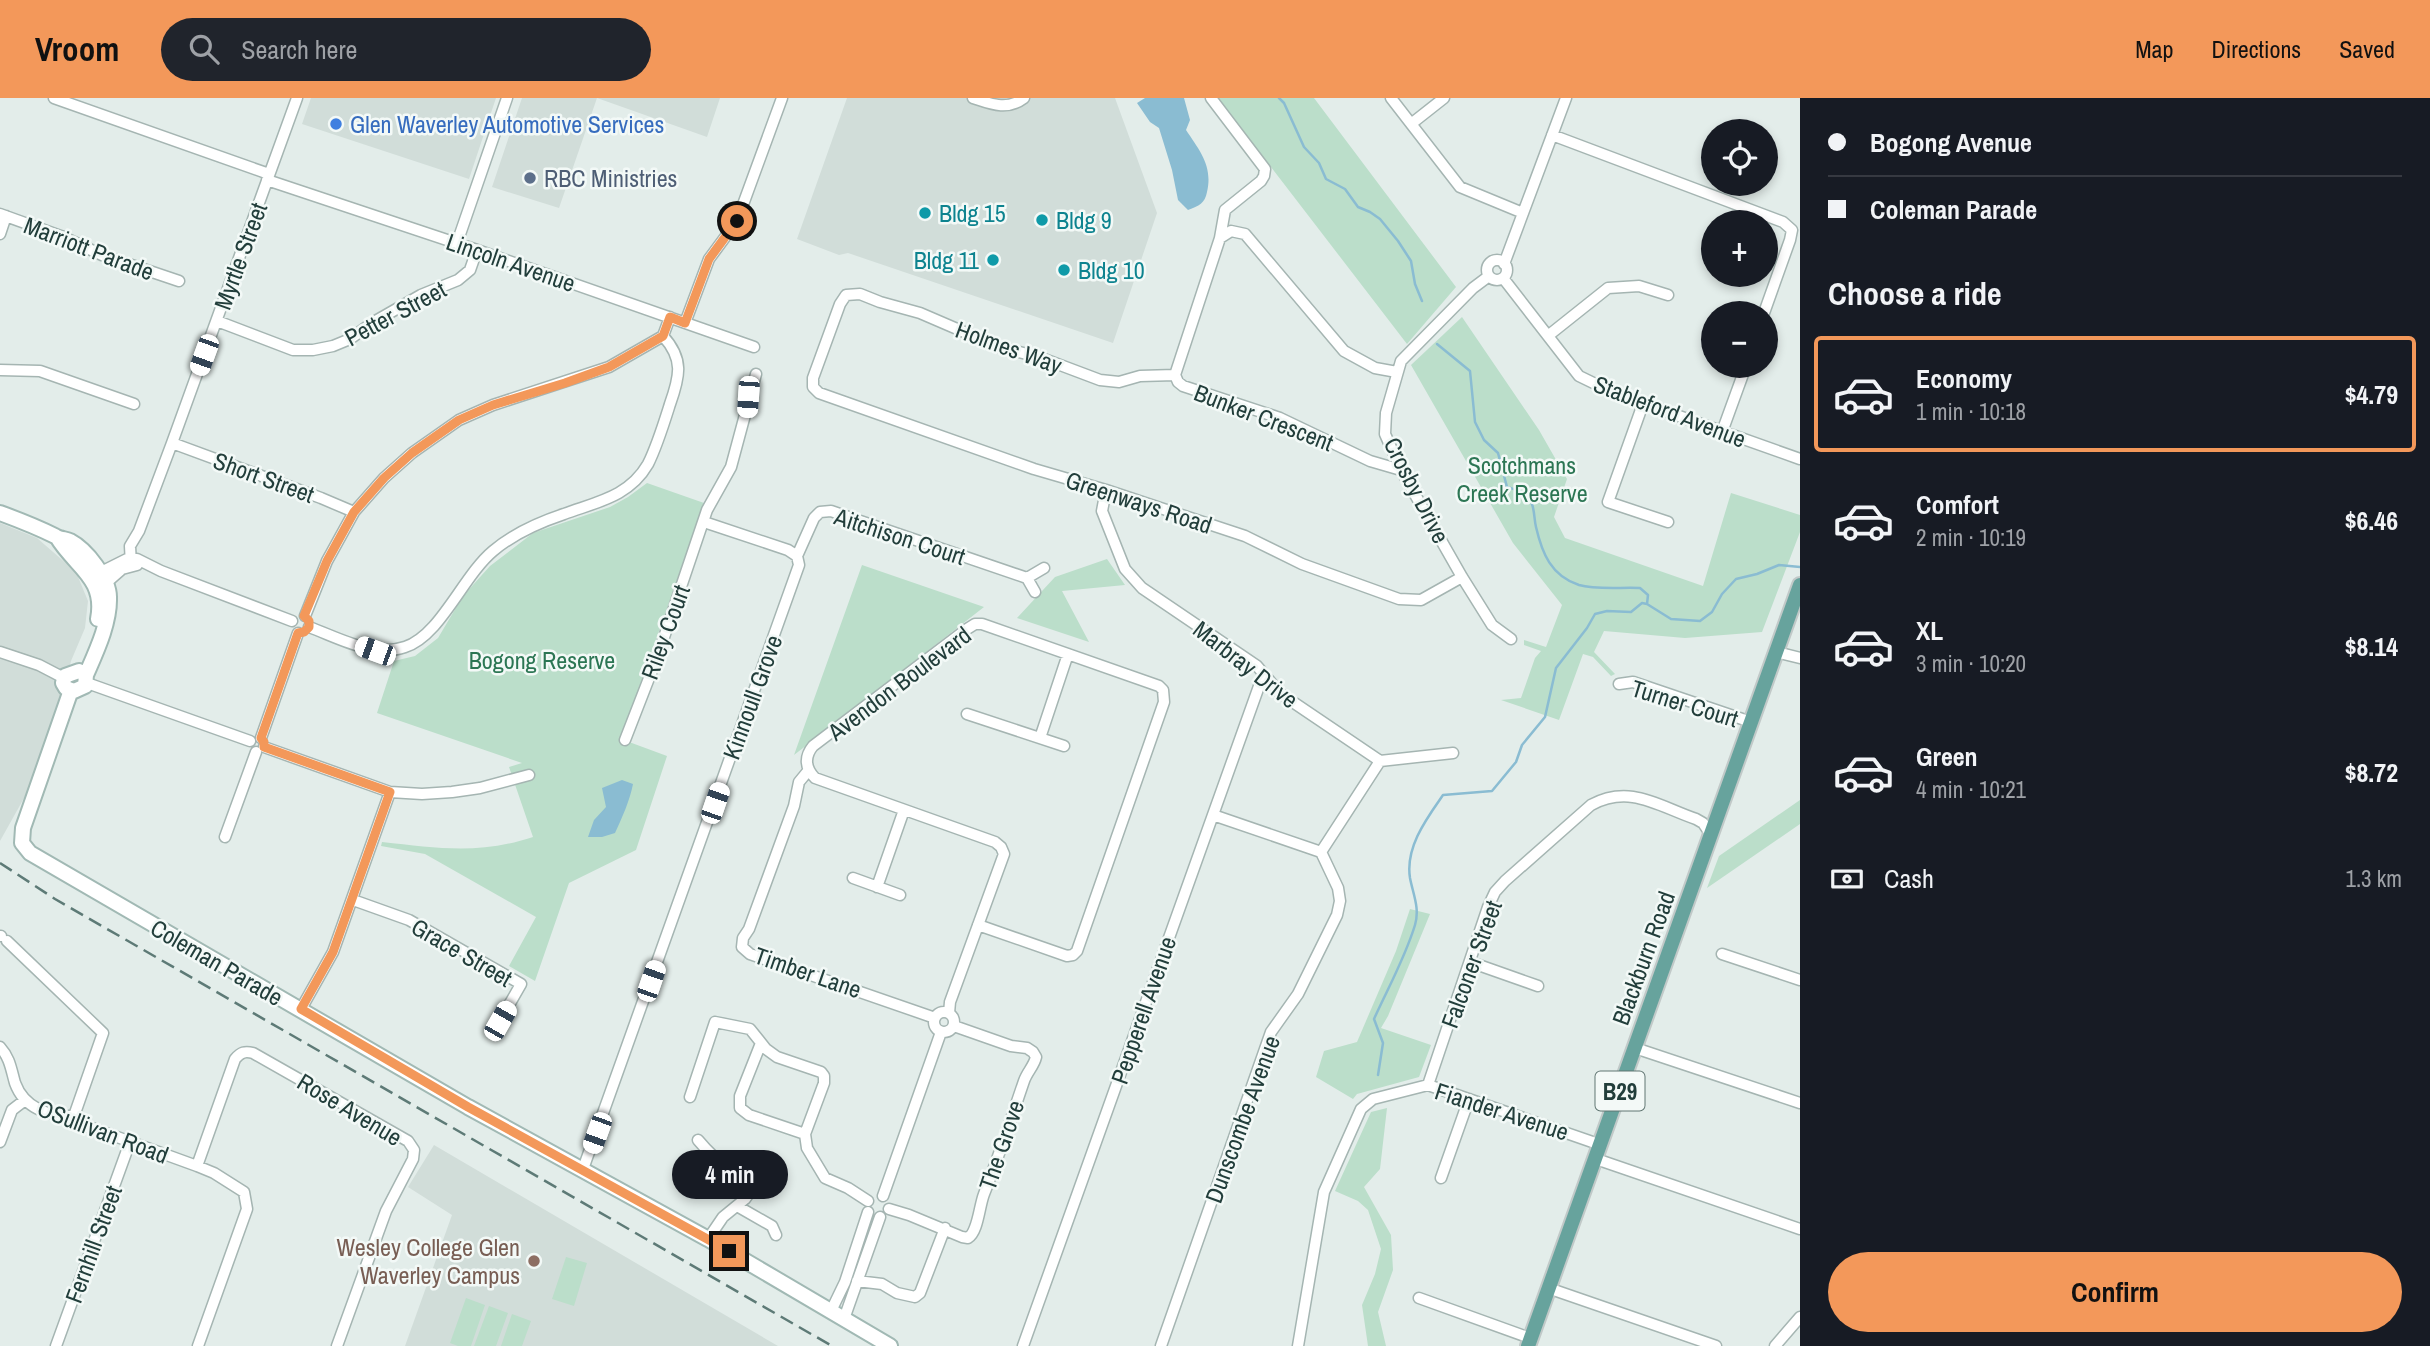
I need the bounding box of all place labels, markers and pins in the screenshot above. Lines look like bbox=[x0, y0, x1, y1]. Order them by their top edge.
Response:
place label: Glen Waverley Automotive Services bbox=[350, 108, 664, 140]
marker: Glen Waverley Automotive Services bbox=[328, 116, 344, 132]
place label: RBC Ministries bbox=[544, 162, 677, 194]
marker: RBC Ministries bbox=[522, 170, 538, 186]
place label: Bldg 15 bbox=[939, 197, 1006, 229]
place label: Bldg 9 bbox=[1056, 204, 1112, 236]
marker: Bldg 15 bbox=[917, 205, 933, 221]
marker: Bldg 9 bbox=[1034, 212, 1050, 228]
place label: Bldg 11 bbox=[914, 244, 979, 276]
marker: Bldg 11 bbox=[985, 252, 1001, 268]
place label: Bldg 10 bbox=[1078, 254, 1145, 286]
marker: Bldg 10 bbox=[1056, 262, 1072, 278]
place label: Wesley College Glen Waverley Campus bbox=[337, 1231, 520, 1291]
marker: Wesley College Glen Waverley Campus bbox=[526, 1253, 542, 1269]

